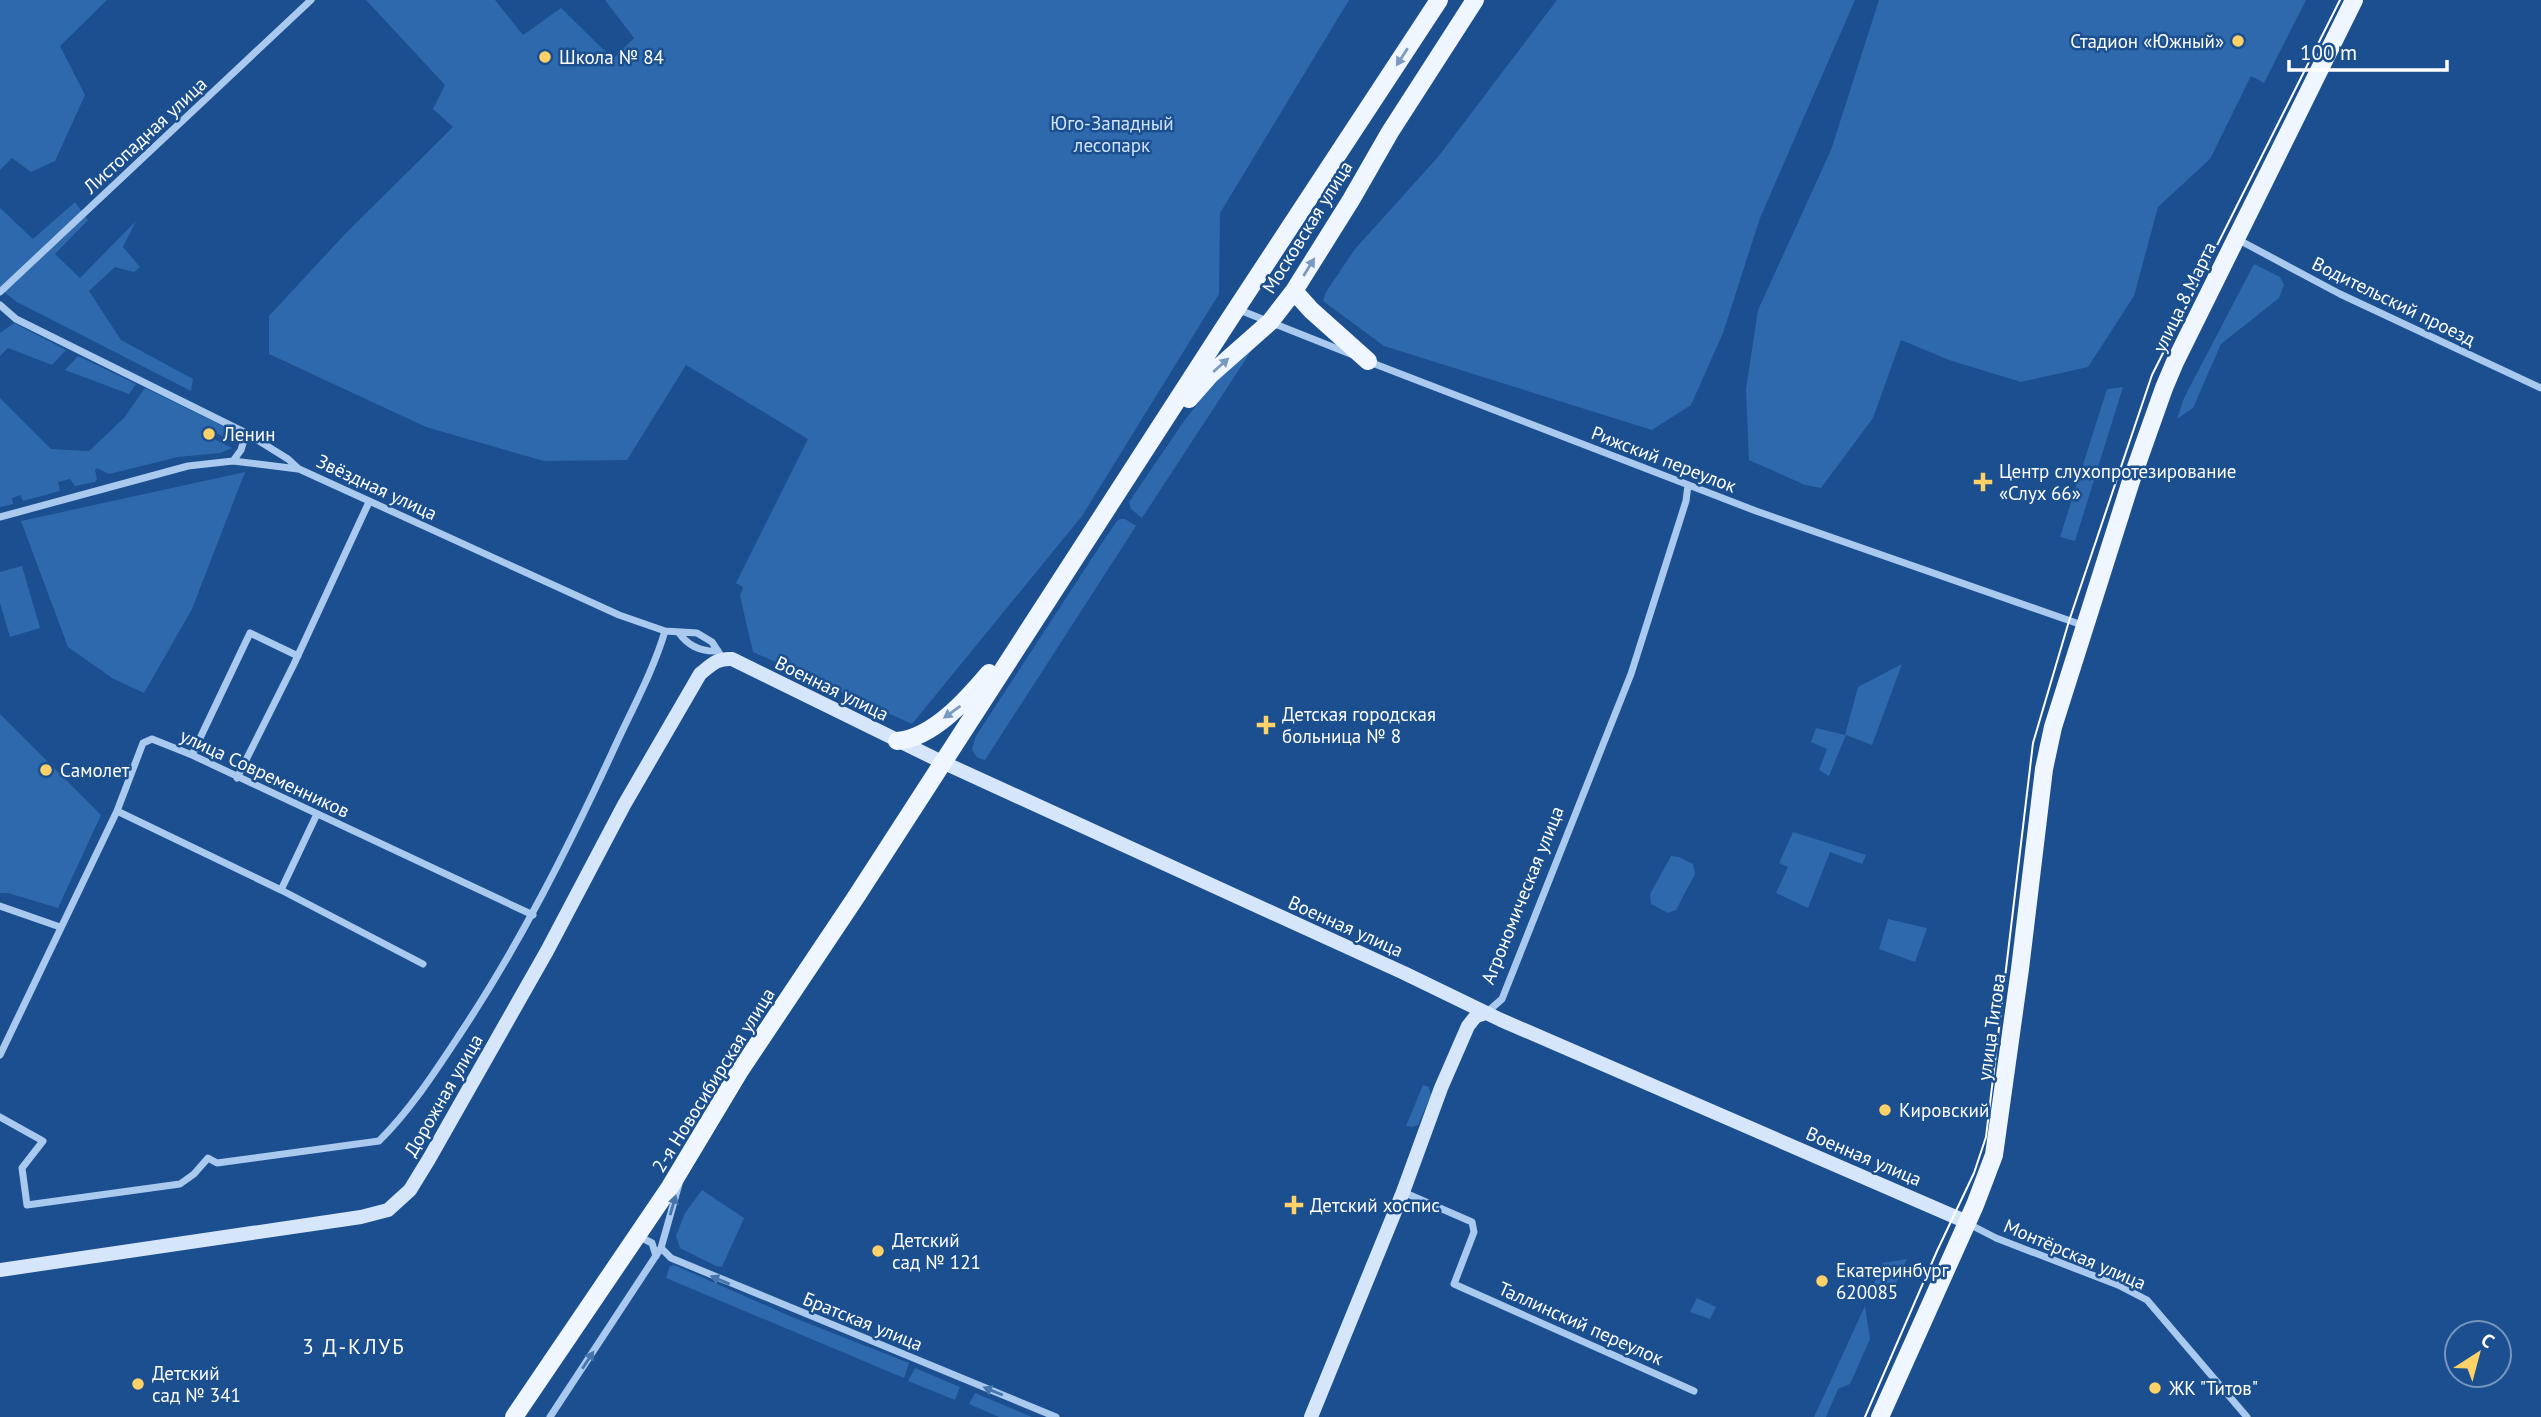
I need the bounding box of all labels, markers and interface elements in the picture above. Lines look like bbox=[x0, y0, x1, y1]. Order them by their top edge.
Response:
scale bar bbox=[2289, 28, 2446, 72]
place label: Стадион «Южный» bbox=[2070, 29, 2224, 53]
marker: Стадион «Южный» bbox=[2230, 33, 2246, 49]
text: 100 m bbox=[2300, 39, 2357, 66]
place label: Школа № 84 bbox=[559, 45, 664, 69]
one-way arrow bbox=[1395, 48, 1409, 66]
marker: Школа № 84 bbox=[537, 49, 553, 65]
street label: Листопадная улица bbox=[78, 72, 212, 199]
park label: Юго-Западный лесопарк bbox=[1050, 111, 1174, 157]
street label: Московская улица bbox=[1257, 156, 1357, 298]
street label: улица 8 Марта bbox=[2147, 238, 2221, 356]
street label: Водительский проезд bbox=[2308, 251, 2480, 351]
one-way arrow bbox=[1303, 257, 1316, 276]
one-way arrow bbox=[1212, 357, 1229, 373]
street label: Рижский переулок bbox=[1588, 420, 1740, 498]
place label: Ленин bbox=[222, 422, 275, 446]
marker: Ленин bbox=[201, 426, 217, 442]
street label: Звёздная улица bbox=[313, 449, 441, 525]
place label: Центр слухопротезирование «Слух 66» bbox=[1999, 459, 2236, 505]
marker: Центр слухопротезирование «Слух 66» bbox=[1973, 472, 1993, 492]
street label: Военная улица bbox=[771, 650, 893, 726]
place label: Детская городская больница № 8 bbox=[1282, 702, 1436, 748]
one-way arrow bbox=[943, 704, 961, 718]
marker: Детская городская больница № 8 bbox=[1256, 715, 1276, 735]
street label: улица Современников bbox=[176, 723, 354, 823]
place label: Самолет bbox=[60, 758, 130, 782]
marker: Самолет bbox=[38, 762, 54, 778]
street label: Агрономическая улица bbox=[1475, 802, 1569, 988]
street label: Военная улица bbox=[1285, 890, 1407, 962]
street label: улица Титова bbox=[1972, 972, 2010, 1082]
street label: 2-я Новосибирская улица bbox=[646, 983, 780, 1177]
street label: Дорожная улица bbox=[398, 1029, 488, 1161]
place label: Кировский bbox=[1899, 1098, 1989, 1122]
marker: Кировский bbox=[1877, 1102, 1893, 1118]
street label: Военная улица bbox=[1803, 1121, 1925, 1191]
place label: Детский хоспис bbox=[1310, 1193, 1440, 1217]
one-way arrow bbox=[669, 1195, 679, 1216]
marker: Детский хоспис bbox=[1284, 1195, 1304, 1215]
street label: Монтёрская улица bbox=[2000, 1213, 2150, 1295]
place label: Детский сад № 121 bbox=[892, 1228, 981, 1274]
marker: Детский сад № 121 bbox=[870, 1243, 886, 1259]
place label: Екатеринбург 620085 bbox=[1836, 1258, 1950, 1304]
marker: Екатеринбург 620085 bbox=[1814, 1273, 1830, 1289]
one-way arrow bbox=[710, 1274, 731, 1285]
street label: Таллинский переулок bbox=[1495, 1276, 1667, 1370]
street label: Братская улица bbox=[800, 1286, 926, 1356]
north arrow bbox=[2443, 1319, 2513, 1389]
text: С bbox=[2477, 1327, 2500, 1353]
district label: 3 Д-КЛУБ bbox=[302, 1333, 406, 1360]
one-way arrow bbox=[581, 1351, 595, 1369]
place label: Детский сад № 341 bbox=[152, 1361, 241, 1407]
marker: Детский сад № 341 bbox=[130, 1376, 146, 1392]
place label: ЖК "Титов" bbox=[2168, 1376, 2258, 1400]
marker: ЖК "Титов" bbox=[2147, 1380, 2163, 1396]
one-way arrow bbox=[983, 1386, 1004, 1397]

